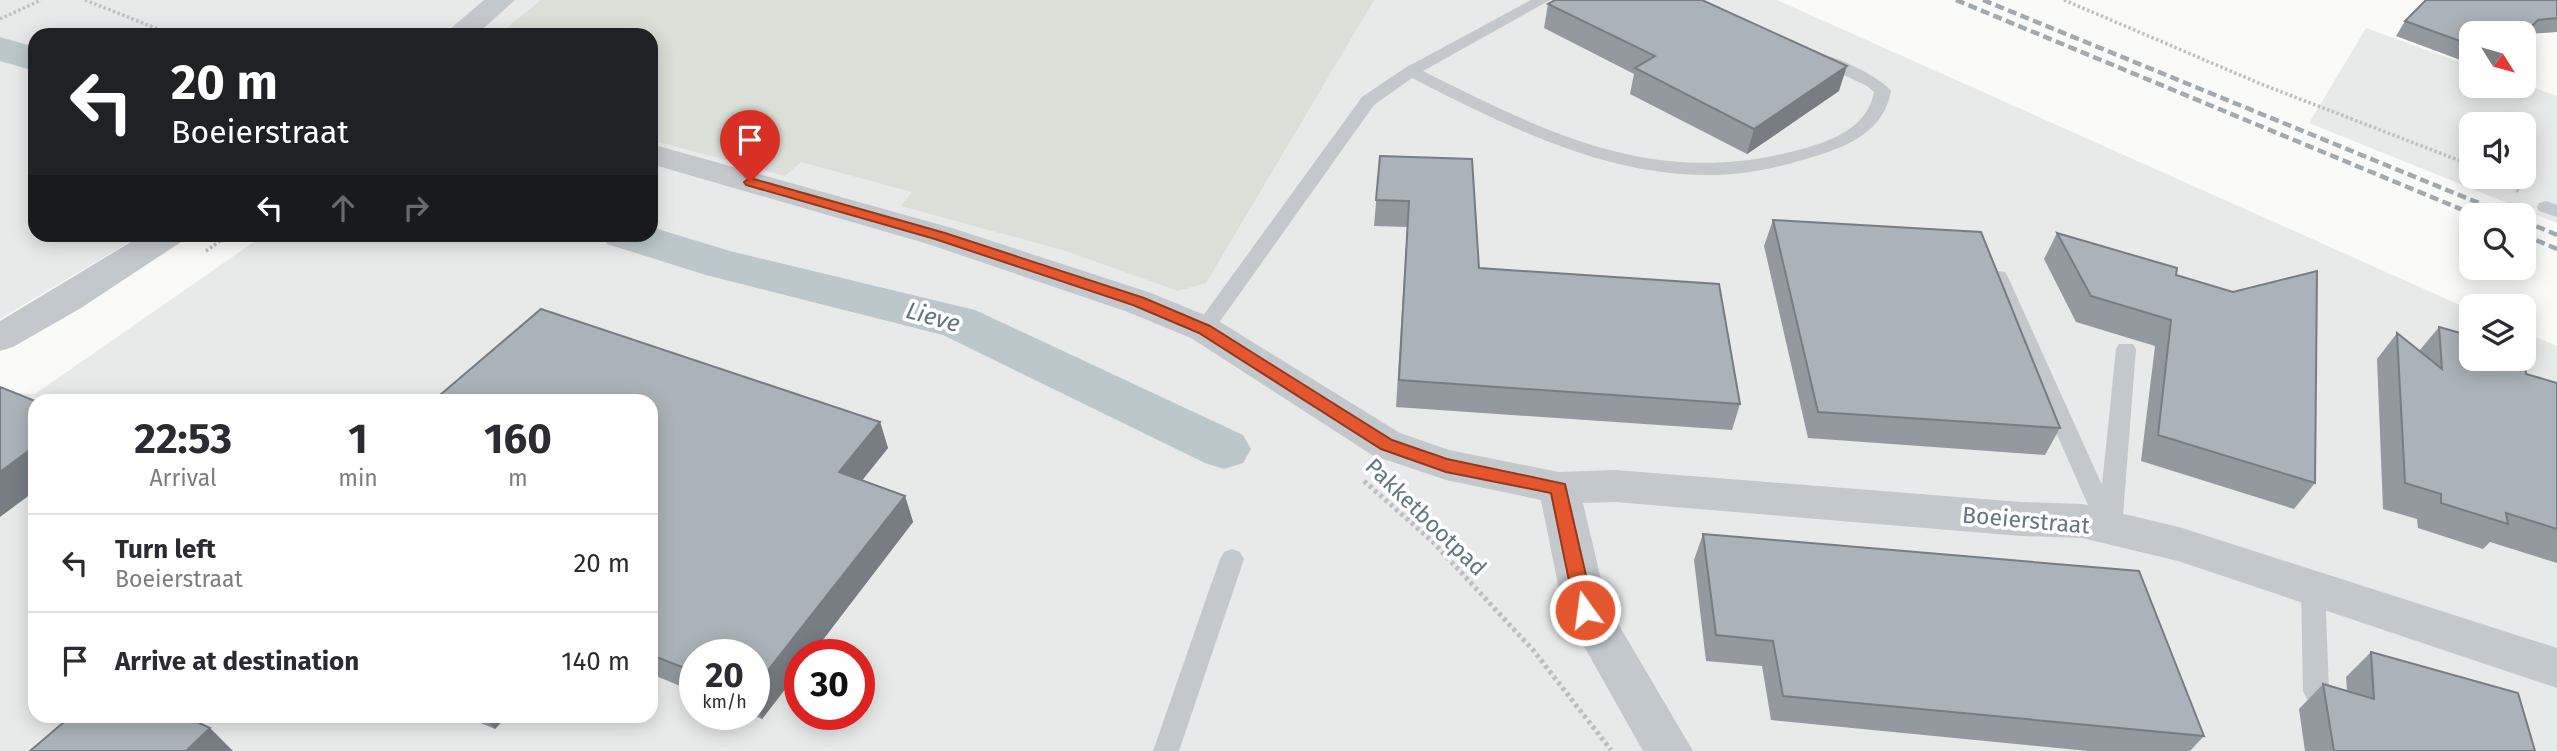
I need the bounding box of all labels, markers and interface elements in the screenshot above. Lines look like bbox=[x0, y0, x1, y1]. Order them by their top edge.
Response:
north arrow bbox=[2459, 21, 2536, 98]
map controls bbox=[2459, 21, 2536, 371]
text: 20 m bbox=[171, 53, 278, 112]
icon: left bbox=[56, 56, 147, 147]
pin bbox=[720, 110, 780, 182]
button: sound bbox=[2459, 112, 2536, 189]
text: Boeierstraat bbox=[171, 113, 349, 151]
icon: arrive bbox=[731, 121, 769, 159]
icon: left bbox=[251, 189, 289, 227]
icon: ahead bbox=[324, 189, 362, 227]
icon: right bbox=[397, 189, 435, 227]
button: search bbox=[2459, 203, 2536, 280]
button: layers bbox=[2459, 294, 2536, 371]
water label: Lieve bbox=[903, 296, 963, 338]
text: 22:53 bbox=[134, 414, 232, 464]
text: 1 bbox=[348, 414, 368, 464]
text: 160 bbox=[484, 414, 552, 464]
street label: Pakketbootpad bbox=[1360, 452, 1492, 582]
text: Arrival bbox=[149, 464, 217, 492]
text: min bbox=[338, 464, 378, 492]
text: m bbox=[508, 464, 528, 492]
street label: Boeierstraat bbox=[1961, 500, 2092, 540]
text: Turn left bbox=[115, 534, 216, 565]
icon: left bbox=[56, 544, 94, 582]
text: 20 m bbox=[573, 548, 630, 579]
text: Boeierstraat bbox=[115, 565, 243, 593]
position arrow bbox=[1548, 573, 1622, 647]
speed limit sign: 30 bbox=[784, 639, 875, 730]
icon: arrive bbox=[56, 642, 94, 680]
text: Arrive at destination bbox=[115, 646, 359, 677]
text: 140 m bbox=[561, 646, 630, 677]
text: 20 bbox=[705, 654, 744, 696]
text: km/h bbox=[702, 691, 747, 713]

